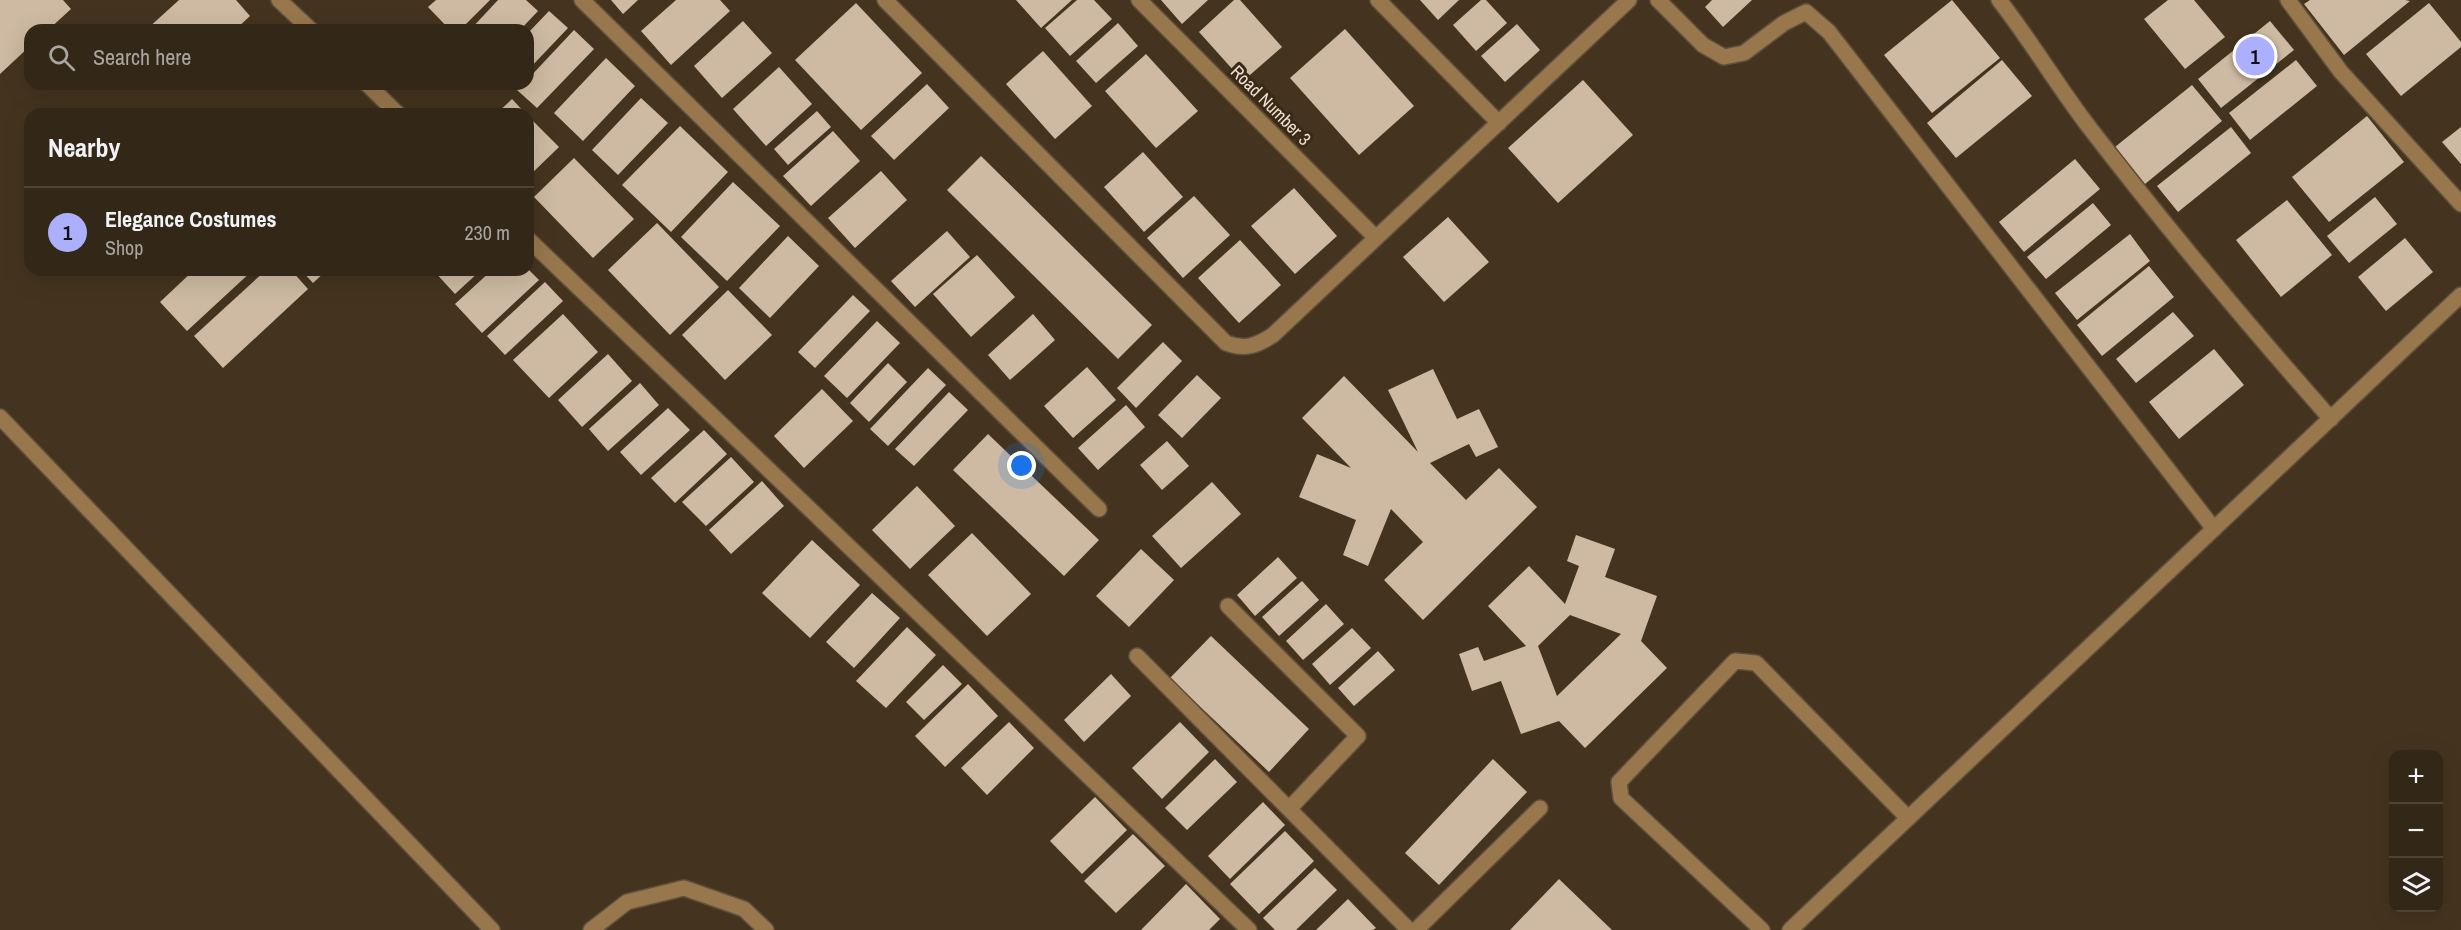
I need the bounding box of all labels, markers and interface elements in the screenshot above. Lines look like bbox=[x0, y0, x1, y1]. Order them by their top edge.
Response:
search box bbox=[24, 24, 534, 90]
pin: 1 bbox=[2236, 34, 2274, 78]
icon: search bbox=[45, 41, 78, 74]
text: Search here bbox=[93, 42, 191, 72]
street label: Road Number 3 bbox=[1225, 59, 1317, 151]
text: Nearby bbox=[48, 130, 120, 165]
text: Elegance Costumes bbox=[105, 204, 276, 234]
text: 1 bbox=[63, 219, 72, 246]
text: 230 m bbox=[464, 219, 510, 246]
text: Shop bbox=[105, 234, 143, 261]
your location bbox=[1007, 451, 1036, 480]
map controls bbox=[2389, 750, 2443, 912]
button: + bbox=[2389, 750, 2443, 804]
button: − bbox=[2389, 804, 2443, 858]
button: layers bbox=[2389, 858, 2443, 912]

